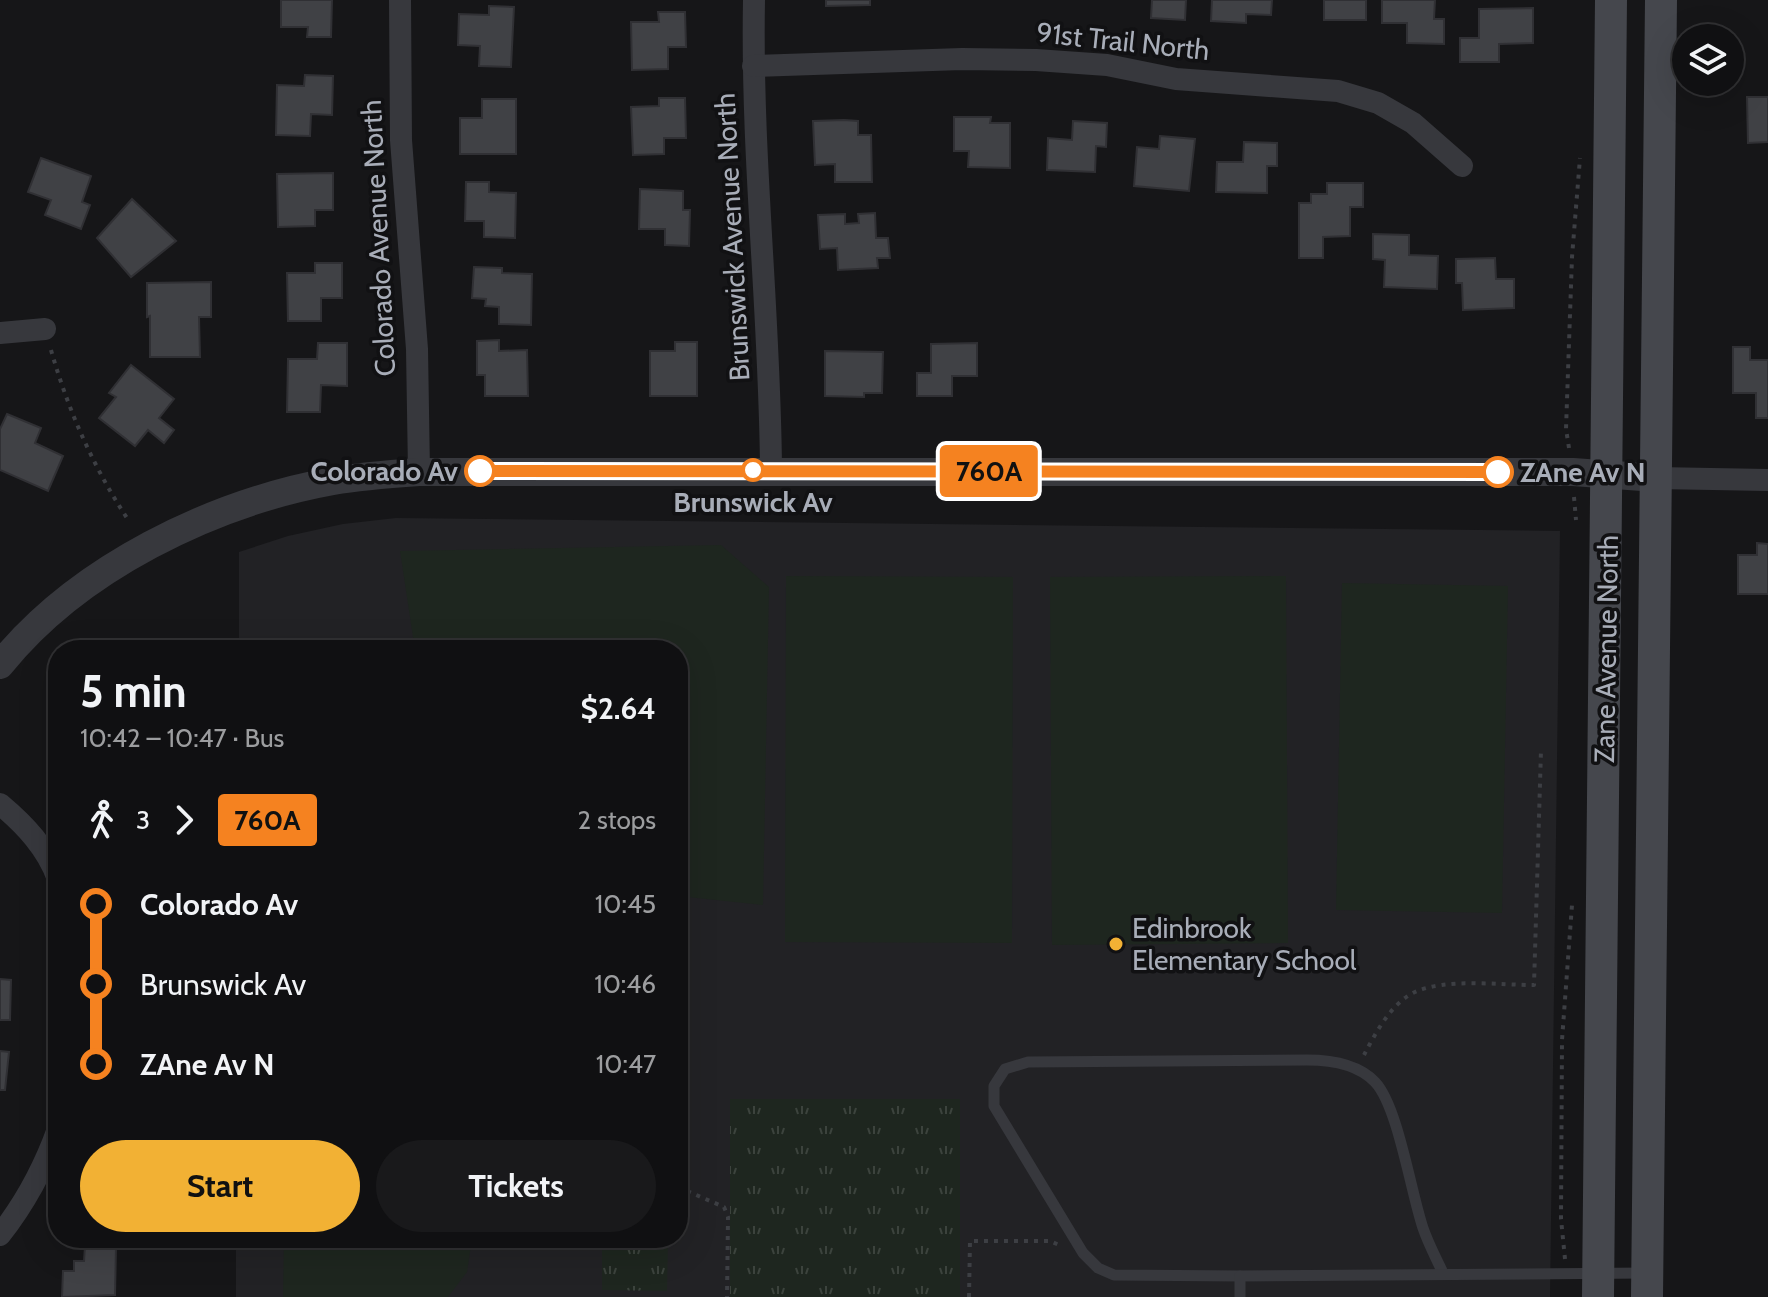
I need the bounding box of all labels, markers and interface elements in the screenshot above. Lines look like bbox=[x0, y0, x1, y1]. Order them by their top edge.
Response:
street label: 91st Trail North bbox=[1035, 15, 1211, 67]
map controls bbox=[1672, 24, 1744, 96]
button: layers bbox=[1672, 24, 1744, 96]
street label: Brunswick Avenue North bbox=[707, 92, 757, 382]
street label: Colorado Avenue North bbox=[354, 99, 402, 377]
line badge: 760A bbox=[933, 445, 1045, 497]
place label: Colorado Av bbox=[310, 454, 458, 488]
text: 760A bbox=[956, 454, 1022, 488]
place label: ZAne Av N bbox=[1520, 455, 1646, 489]
marker: Colorado Av bbox=[465, 456, 495, 486]
marker: ZAne Av N bbox=[1483, 457, 1513, 487]
marker: Brunswick Av bbox=[742, 459, 764, 481]
place label: Brunswick Av bbox=[673, 485, 833, 519]
street label: Zane Avenue North bbox=[1587, 535, 1625, 763]
text: 5 min bbox=[80, 665, 187, 718]
text: $2.64 bbox=[581, 690, 656, 727]
text: 10:42 – 10:47 · Bus bbox=[80, 722, 284, 754]
icon: walk bbox=[80, 798, 124, 842]
icon: forward bbox=[162, 798, 206, 842]
text: 760A bbox=[234, 803, 301, 837]
text: 3 bbox=[136, 804, 150, 836]
text: 2 stops bbox=[578, 804, 656, 836]
text: Colorado Av bbox=[140, 886, 298, 923]
text: 10:45 bbox=[595, 888, 656, 920]
place label: Edinbrook Elementary School bbox=[1132, 911, 1357, 977]
marker: Edinbrook Elementary School bbox=[1107, 935, 1125, 953]
text: Brunswick Av bbox=[140, 966, 306, 1003]
text: 10:46 bbox=[594, 968, 656, 1000]
text: ZAne Av N bbox=[140, 1046, 275, 1083]
text: 10:47 bbox=[596, 1048, 656, 1080]
button: Start bbox=[80, 1140, 360, 1232]
button: Tickets bbox=[376, 1140, 656, 1232]

